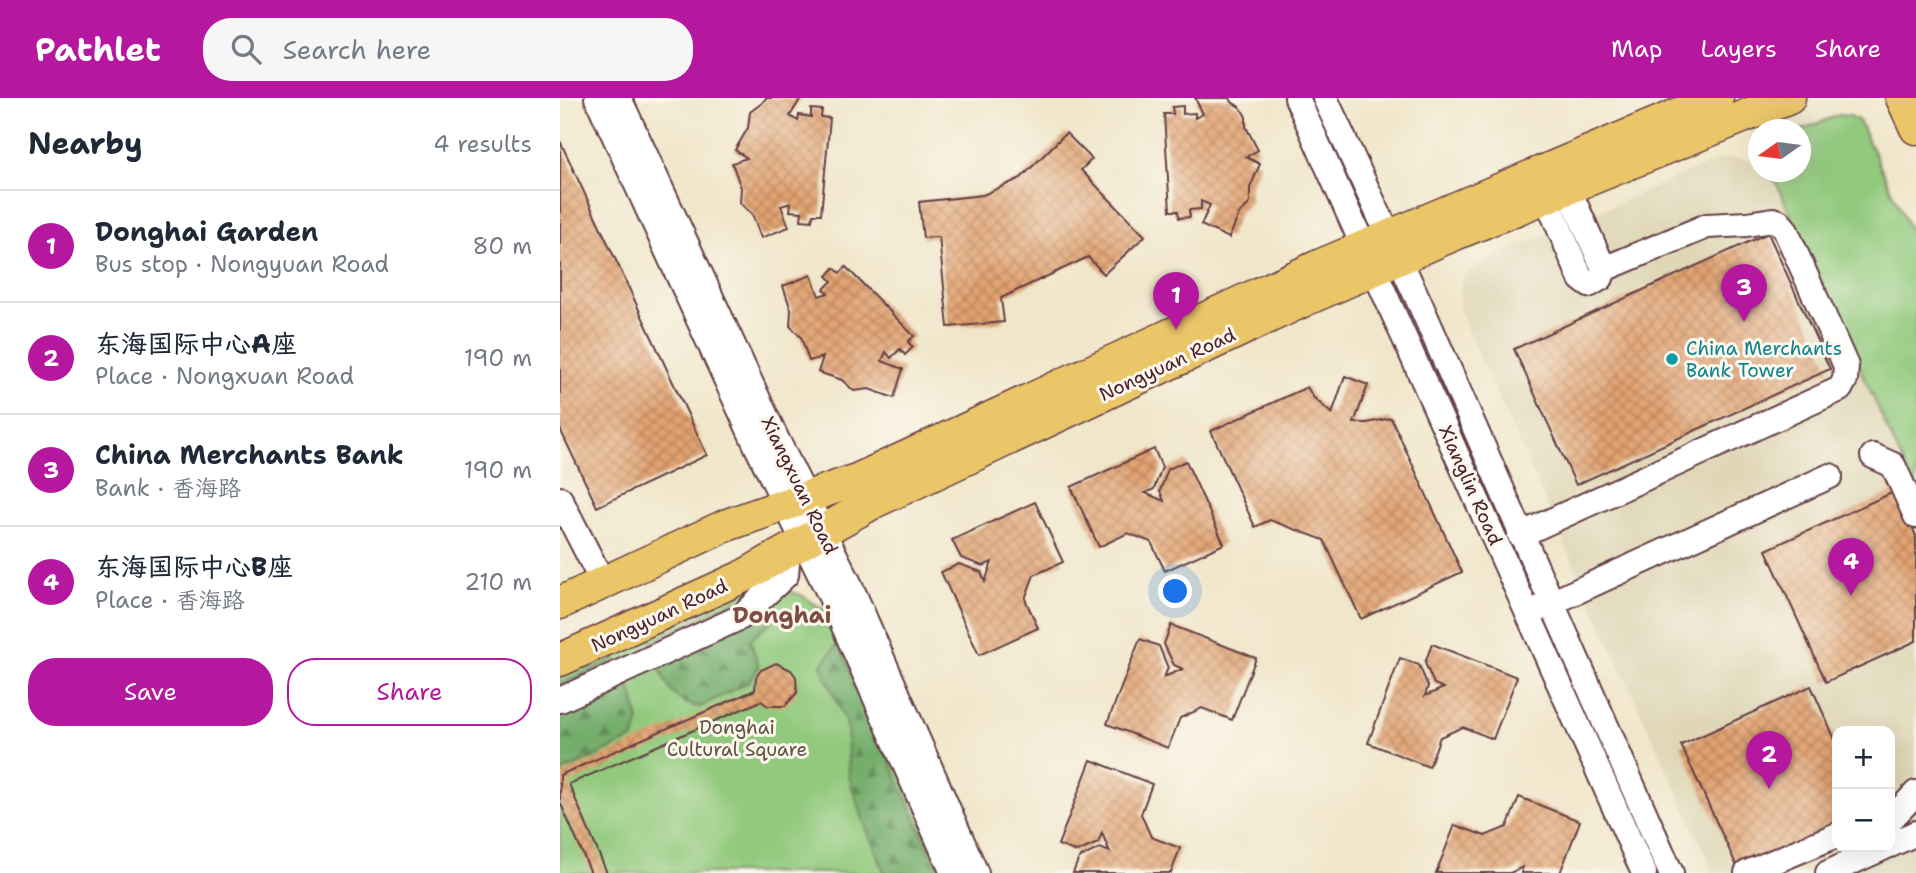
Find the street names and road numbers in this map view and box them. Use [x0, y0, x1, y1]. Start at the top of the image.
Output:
street label: Nongyuan Road [1095, 322, 1240, 407]
street label: Xiangxuan Road [755, 412, 844, 558]
street label: Xianglin Road [1433, 421, 1508, 549]
street label: Nongyuan Road [587, 573, 732, 658]

